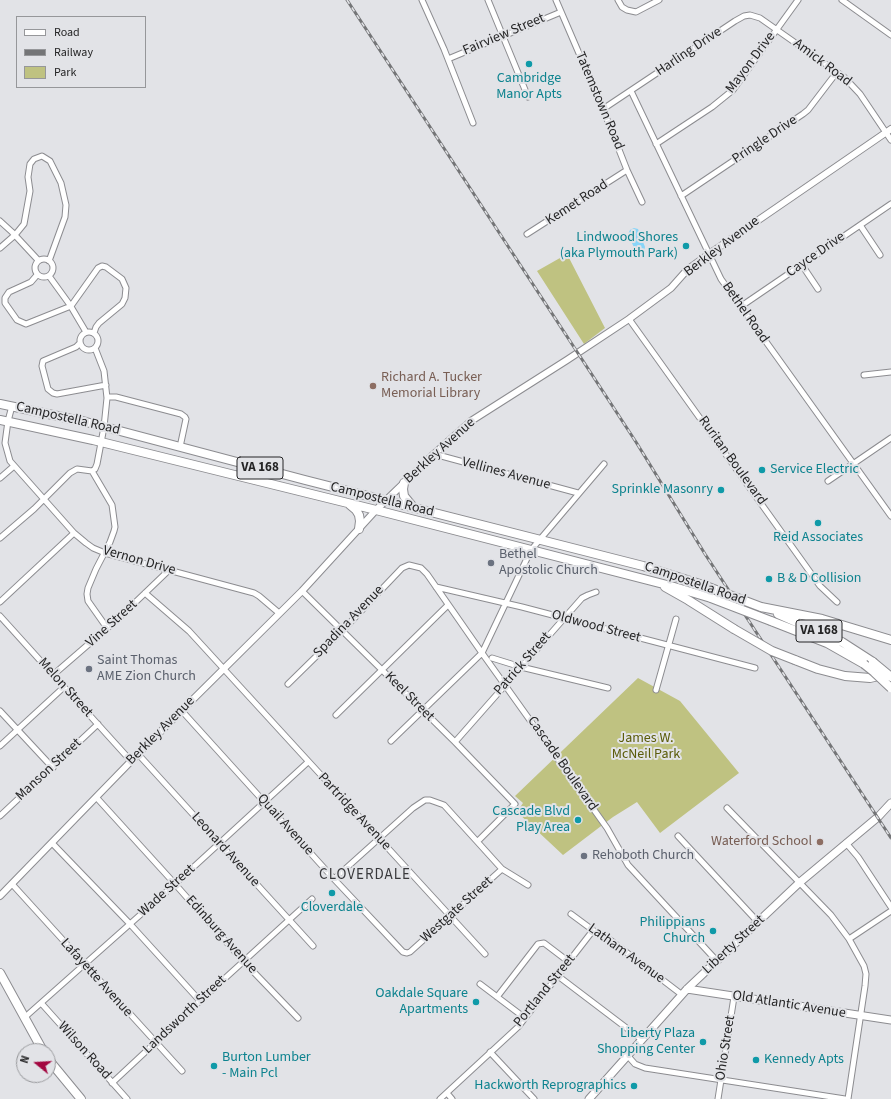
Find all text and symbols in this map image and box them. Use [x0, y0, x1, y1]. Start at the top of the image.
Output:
street label: Fairview Street [461, 10, 547, 60]
legend [16, 16, 146, 88]
text: Road [54, 24, 80, 41]
street label: Harling Drive [653, 24, 725, 80]
street label: Mayon Drive [723, 29, 779, 97]
street label: Amick Road [789, 36, 855, 90]
text: Railway [54, 44, 93, 61]
street label: Tatemstown Road [571, 50, 627, 152]
marker: Cambridge Manor Apts [524, 59, 534, 69]
text: Park [54, 64, 76, 81]
place label: Cambridge Manor Apts [496, 71, 562, 104]
street label: Pringle Drive [729, 112, 801, 168]
street label: Kemet Road [543, 177, 611, 229]
street label: Berkley Avenue [681, 213, 763, 281]
street label: Cayce Drive [783, 229, 849, 281]
place label: Lindwood Shores (aka Plymouth Park) [560, 230, 678, 262]
marker: Lindwood Shores (aka Plymouth Park) [681, 241, 691, 251]
street label: Bethel Road [718, 279, 772, 347]
place label: Richard A. Tucker Memorial Library [381, 370, 482, 402]
marker: Richard A. Tucker Memorial Library [368, 381, 378, 391]
street label: Campostella Road [14, 399, 122, 439]
street label: Ruritan Boulevard [694, 413, 770, 509]
street label: Berkley Avenue [401, 415, 479, 487]
street label: Vellines Avenue [460, 454, 552, 494]
road number: VA 168 [237, 457, 283, 479]
place label: Service Electric [770, 462, 859, 478]
marker: Service Electric [757, 465, 767, 475]
street label: Campostella Road [328, 479, 436, 521]
place label: Sprinkle Masonry [611, 482, 713, 498]
marker: Sprinkle Masonry [716, 485, 726, 495]
marker: Reid Associates [813, 518, 823, 528]
place label: Reid Associates [773, 530, 863, 546]
street label: Vernon Drive [101, 543, 177, 579]
place label: Bethel Apostolic Church [499, 547, 598, 580]
marker: Bethel Apostolic Church [486, 558, 496, 568]
street label: Campostella Road [642, 559, 748, 609]
place label: B & D Collision [777, 571, 861, 587]
marker: B & D Collision [764, 574, 774, 584]
street label: Spadina Avenue [310, 582, 388, 662]
street label: Vine Street [83, 597, 141, 651]
street label: Oldwood Street [550, 607, 642, 647]
road number: VA 168 [796, 620, 842, 642]
street label: Patrick Street [491, 629, 555, 699]
place label: Saint Thomas AME Zion Church [97, 653, 196, 686]
street label: Melon Street [34, 655, 96, 721]
marker: Saint Thomas AME Zion Church [84, 664, 94, 674]
street label: Keel Street [381, 669, 437, 725]
street label: Berkley Avenue [123, 693, 199, 769]
street label: Cascade Boulevard [523, 713, 601, 815]
park label: James W. McNeil Park [612, 731, 680, 764]
street label: Manson Street [13, 735, 85, 805]
street label: Partridge Avenue [314, 770, 394, 854]
street label: Quail Avenue [253, 791, 317, 859]
place label: Cascade Blvd Play Area [492, 804, 570, 836]
street label: Leonard Avenue [187, 809, 263, 891]
marker: Cascade Blvd Play Area [573, 815, 583, 825]
place label: Waterford School [711, 834, 812, 850]
marker: Waterford School [815, 837, 825, 847]
place label: Rehoboth Church [592, 848, 694, 864]
marker: Rehoboth Church [579, 851, 589, 861]
street label: Wade Street [135, 861, 199, 921]
district label: CLOVERDALE [319, 867, 411, 885]
street label: Westgate Street [417, 873, 497, 947]
marker: Cloverdale [327, 888, 337, 898]
street label: Edinburg Avenue [182, 893, 260, 977]
place label: Cloverdale [301, 900, 363, 916]
street label: Liberty Street [699, 912, 769, 978]
place label: Philippians Church [639, 915, 705, 948]
street label: Latham Avenue [584, 921, 668, 987]
marker: Philippians Church [708, 926, 718, 936]
street label: Lafayette Avenue [56, 935, 136, 1021]
street label: Portland Street [511, 951, 579, 1031]
street label: Landsworth Street [140, 972, 230, 1058]
place label: Oakdale Square Apartments [375, 986, 468, 1018]
street label: Old Atlantic Avenue [731, 988, 847, 1022]
marker: Oakdale Square Apartments [471, 997, 481, 1007]
street label: Ohio Street [713, 1014, 739, 1082]
street label: Wilson Road [54, 1019, 114, 1083]
place label: Liberty Plaza Shopping Center [597, 1026, 695, 1058]
marker: Liberty Plaza Shopping Center [698, 1037, 708, 1047]
north arrow [16, 1043, 56, 1083]
place label: Burton Lumber - Main Pcl [222, 1050, 311, 1082]
place label: Kennedy Apts [764, 1052, 844, 1068]
text: N [17, 1054, 33, 1065]
marker: Kennedy Apts [751, 1055, 761, 1065]
marker: Burton Lumber - Main Pcl [209, 1061, 219, 1071]
place label: Hackworth Reprographics [474, 1078, 626, 1094]
marker: Hackworth Reprographics [629, 1081, 639, 1091]

